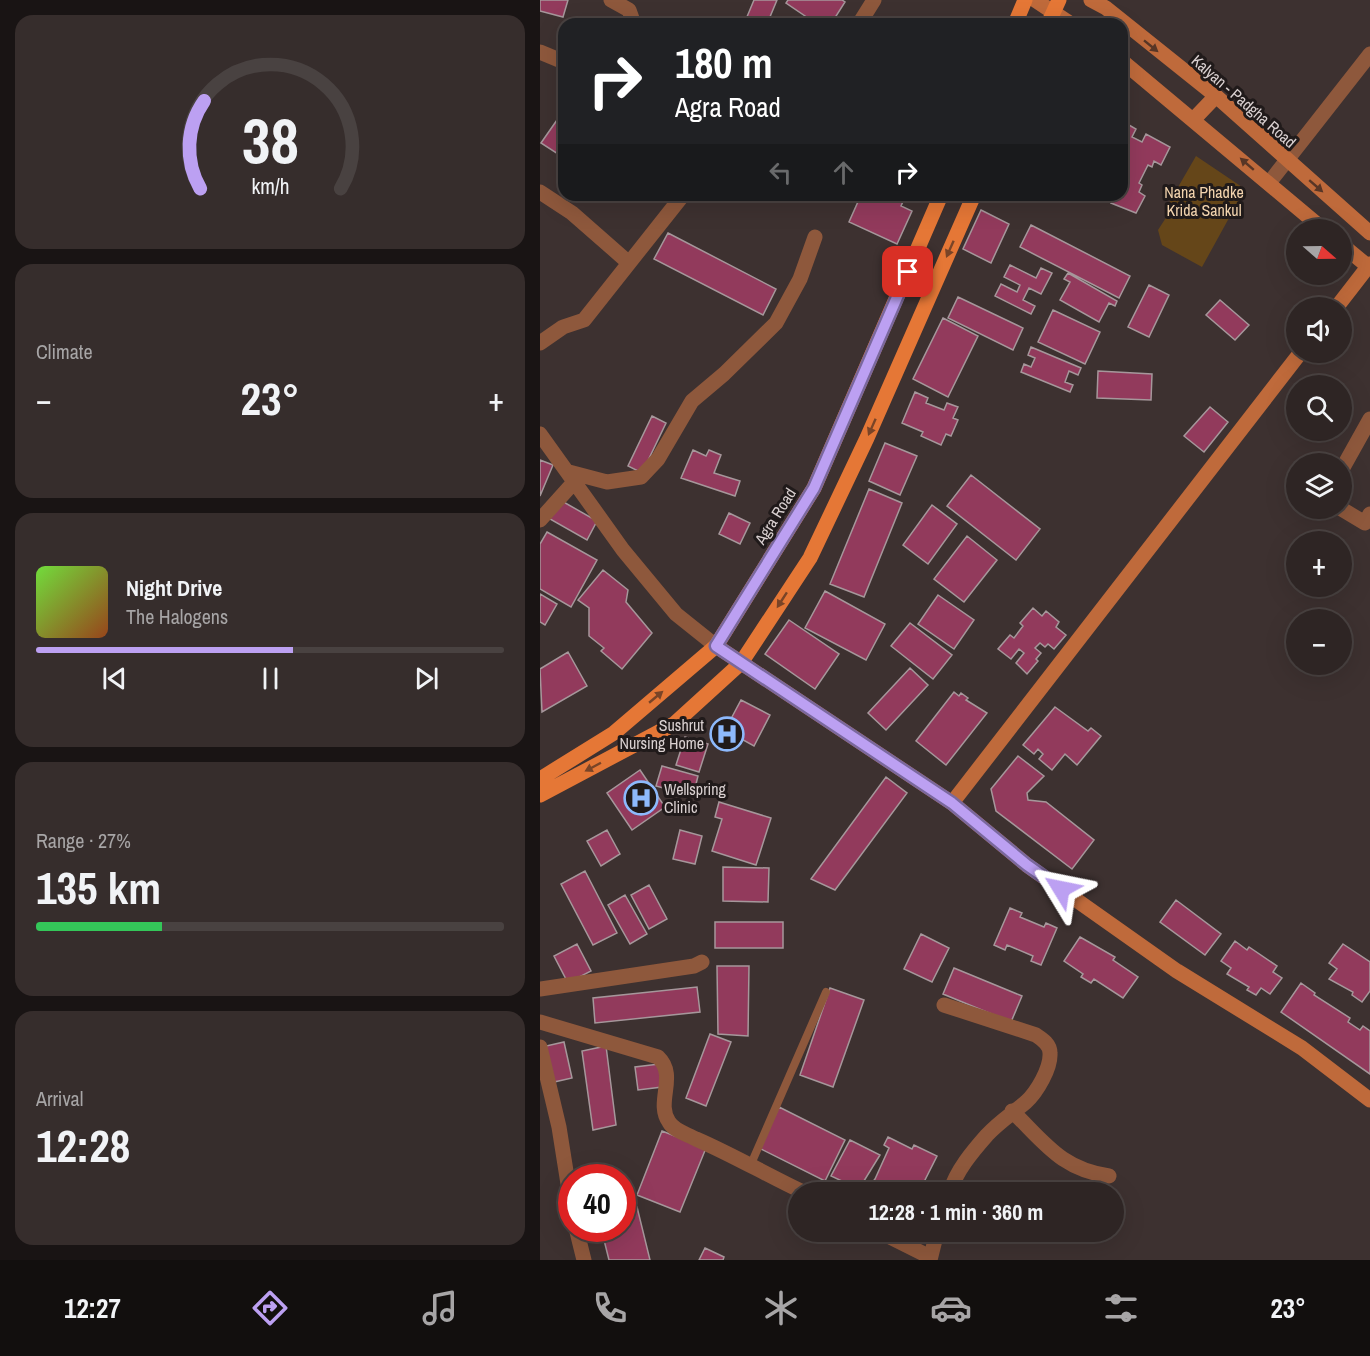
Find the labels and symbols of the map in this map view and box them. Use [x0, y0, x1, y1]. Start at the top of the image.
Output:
one-way arrow [1143, 39, 1158, 52]
street label: Kalyan - Padgha Road [1187, 49, 1301, 153]
one-way arrow [1239, 158, 1255, 171]
one-way arrow [1308, 179, 1323, 192]
park label: Nana Phadke Krida Sankul [1164, 181, 1244, 221]
north arrow [1286, 219, 1352, 285]
one-way arrow [945, 240, 955, 258]
pin [882, 246, 933, 297]
one-way arrow [867, 419, 877, 437]
street label: Agra Road [749, 484, 801, 549]
one-way arrow [777, 592, 788, 608]
one-way arrow [648, 691, 663, 704]
place label: Sushrut Nursing Home [619, 714, 704, 754]
hospital icon: Sushrut Nursing Home [709, 716, 745, 752]
one-way arrow [584, 762, 601, 772]
place label: Wellspring Clinic [664, 778, 726, 818]
hospital icon: Wellspring Clinic [623, 780, 659, 816]
position arrow [1029, 857, 1093, 921]
speed limit sign: 40 [558, 1164, 636, 1242]

